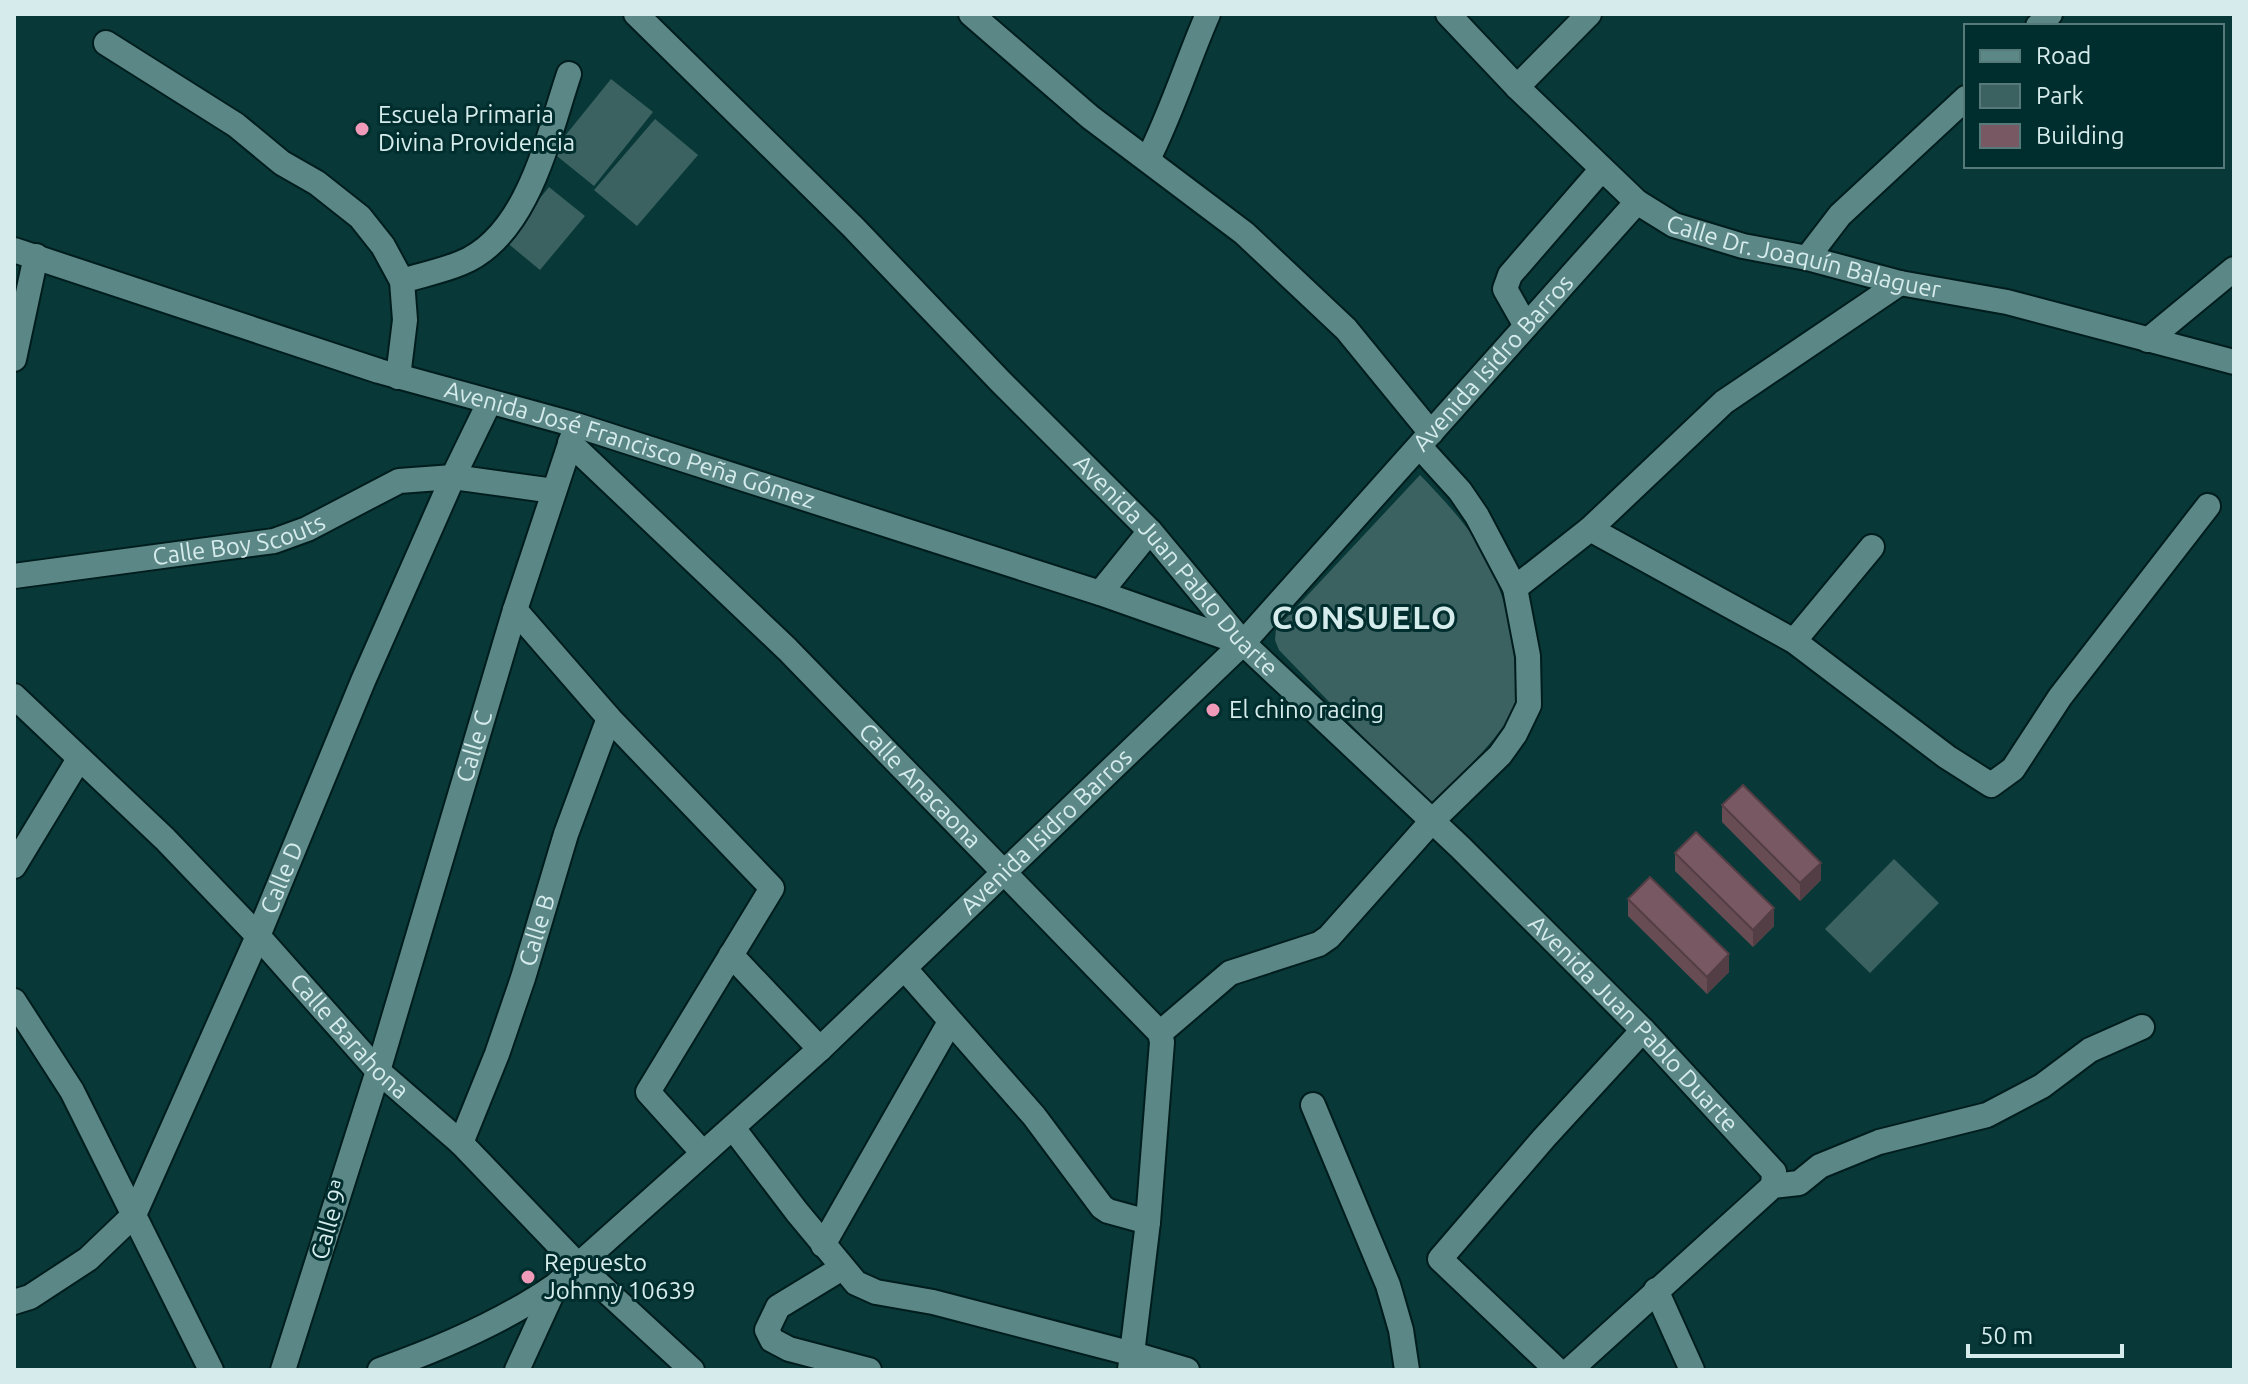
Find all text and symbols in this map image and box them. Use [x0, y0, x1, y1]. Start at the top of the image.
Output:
legend [1964, 24, 2224, 168]
text: Road [2036, 42, 2091, 69]
text: Park [2036, 82, 2084, 109]
place label: Escuela Primaria Divina Providencia [378, 101, 575, 156]
marker: Escuela Primaria Divina Providencia [353, 120, 371, 138]
text: Building [2036, 122, 2124, 149]
street label: Calle Dr. Joaquín Balaguer [1663, 210, 1943, 303]
street label: Avenida Isidro Barros [1407, 269, 1579, 456]
street label: Avenida José Francisco Peña Gómez [442, 376, 818, 514]
street label: Avenida Juan Pablo Duarte [1069, 449, 1283, 681]
street label: Calle Boy Scouts [151, 508, 329, 570]
district label: CONSUELO [1272, 599, 1458, 635]
place label: El chino racing [1229, 696, 1384, 723]
marker: El chino racing [1204, 701, 1222, 719]
street label: Calle C [451, 707, 497, 786]
street label: Calle Anacaona [854, 717, 987, 854]
street label: Avenida Isidro Barros [955, 743, 1137, 920]
street label: Calle D [255, 838, 308, 918]
street label: Calle B [513, 891, 560, 969]
street label: Avenida Juan Pablo Duarte [1523, 910, 1744, 1137]
street label: Calle Barahona [285, 968, 414, 1104]
street label: Calle 9ª [305, 1177, 354, 1263]
place label: Repuesto Johnny 10639 [544, 1249, 696, 1304]
marker: Repuesto Johnny 10639 [519, 1268, 537, 1286]
scale bar [1968, 1308, 2122, 1358]
text: 50 m [1980, 1322, 2033, 1349]

